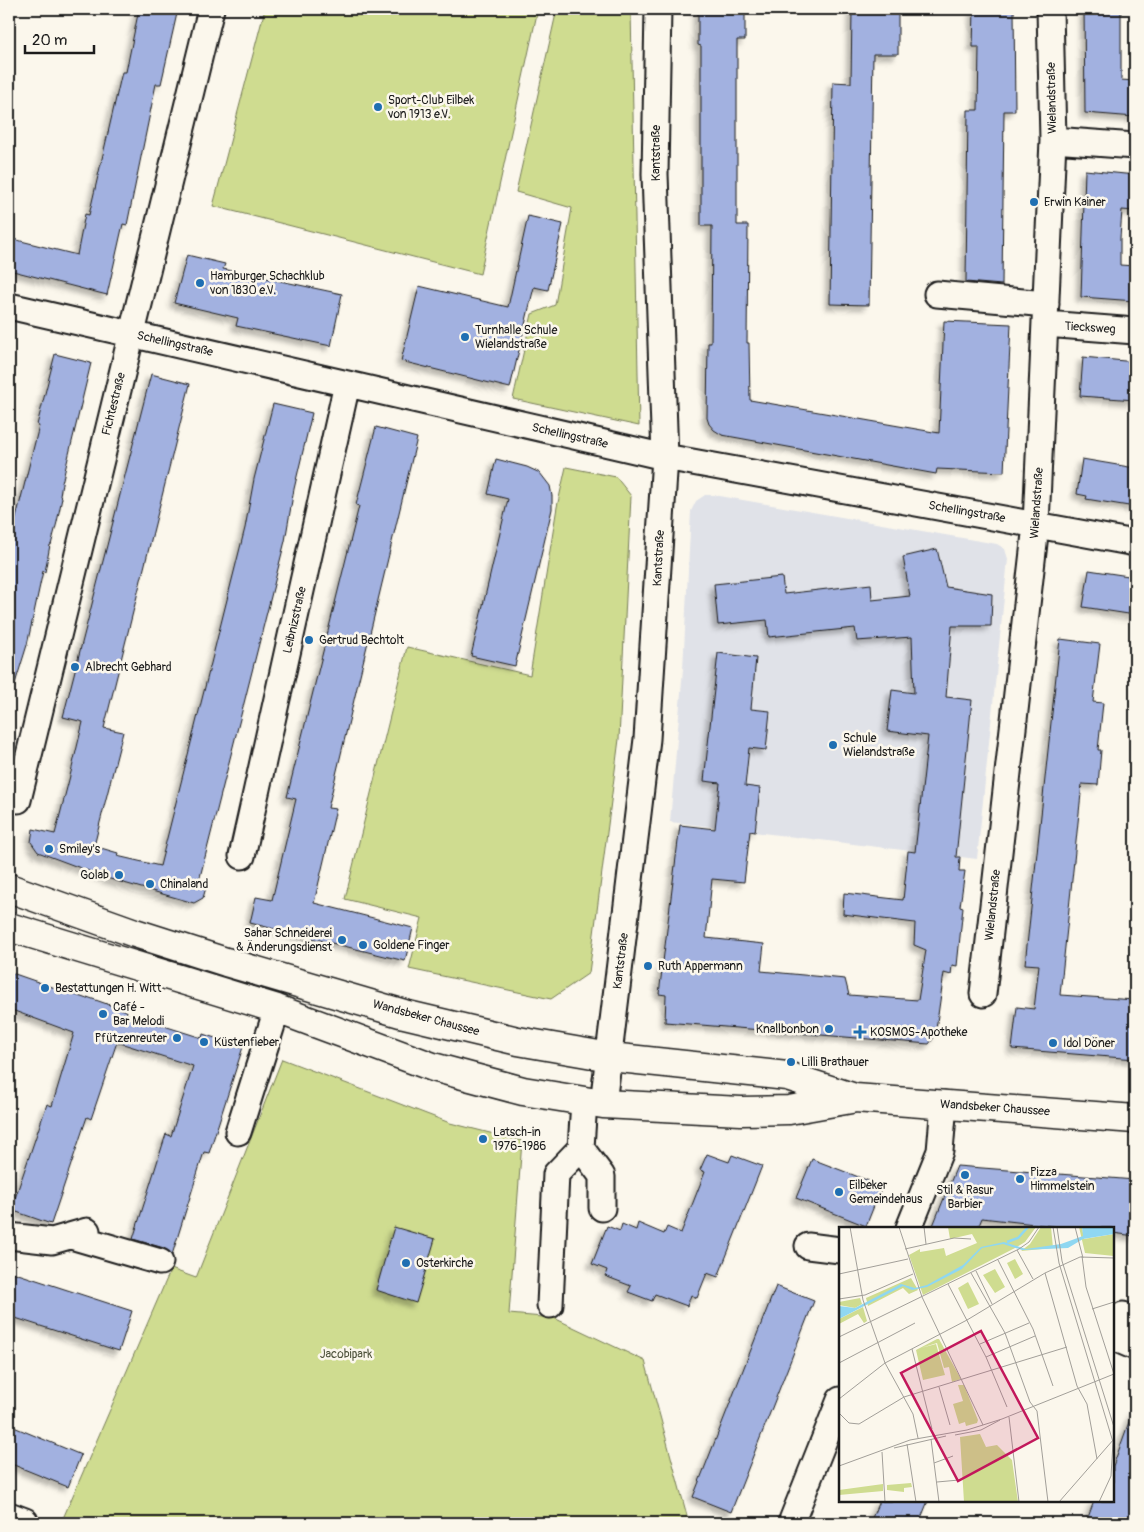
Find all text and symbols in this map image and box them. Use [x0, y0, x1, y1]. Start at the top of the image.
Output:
scale bar [25, 22, 94, 54]
text: 20 m [32, 31, 67, 50]
street label: Wielandstraße [1044, 62, 1060, 134]
place label: Sport-Club Eilbek von 1913 e.V. [387, 93, 474, 122]
marker: Sport-Club Eilbek von 1913 e.V. [372, 101, 384, 113]
street label: Kantstraße [649, 125, 664, 181]
place label: Erwin Kainer [1044, 195, 1107, 210]
marker: Erwin Kainer [1028, 196, 1040, 208]
place label: Hamburger Schachklub von 1830 e.V. [209, 269, 325, 298]
marker: Hamburger Schachklub von 1830 e.V. [194, 277, 206, 289]
street label: Tiecksweg [1064, 319, 1116, 337]
place label: Turnhalle Schule Wielandstraße [475, 323, 557, 352]
street label: Schellingstraße [135, 328, 215, 360]
marker: Turnhalle Schule Wielandstraße [459, 331, 471, 343]
street label: Fichtestraße [99, 371, 129, 437]
street label: Schellingstraße [530, 420, 610, 452]
street label: Wielandstraße [1027, 467, 1047, 539]
street label: Schellingstraße [927, 498, 1007, 526]
street label: Kantstraße [650, 529, 668, 587]
street label: Leibnizstraße [280, 585, 310, 655]
place label: Gertrud Bechtolt [319, 633, 404, 648]
marker: Gertrud Bechtolt [303, 634, 315, 646]
place label: Albrecht Gebhard [85, 660, 172, 675]
marker: Albrecht Gebhard [69, 661, 81, 673]
place label: Schule Wielandstraße [843, 731, 915, 760]
marker: Schule Wielandstraße [827, 739, 839, 751]
place label: Smiley's [59, 842, 101, 857]
marker: Smiley's [43, 843, 55, 855]
place label: Golab [80, 868, 109, 883]
marker: Golab [113, 869, 125, 881]
street label: Wielandstraße [982, 869, 1004, 941]
place label: Chinaland [160, 877, 208, 892]
marker: Chinaland [144, 878, 156, 890]
place label: Sahar Schneiderei & Änderungsdienst [236, 926, 332, 955]
street label: Kantstraße [610, 932, 632, 990]
marker: Sahar Schneiderei & Änderungsdienst [336, 934, 348, 946]
place label: Goldene Finger [373, 938, 450, 953]
marker: Goldene Finger [357, 939, 369, 951]
place label: Ruth Appermann [658, 959, 743, 974]
marker: Ruth Appermann [642, 960, 654, 972]
place label: Bestattungen H. Witt [55, 981, 161, 996]
marker: Bestattungen H. Witt [39, 982, 51, 994]
street label: Wandsbeker Chaussee [371, 997, 481, 1040]
place label: Café - Bar Melodi [113, 1000, 164, 1029]
marker: Café - Bar Melodi [97, 1008, 109, 1020]
place label: Knallbonbon [756, 1022, 819, 1037]
marker: Knallbonbon [823, 1023, 835, 1035]
place label: KOSMOS-Apotheke [870, 1025, 968, 1040]
marker: KOSMOS-Apotheke [854, 1026, 866, 1038]
place label: Pfützenreuter [95, 1031, 168, 1046]
marker: Pfützenreuter [171, 1032, 183, 1044]
place label: Küstenfieber [214, 1035, 280, 1050]
marker: Küstenfieber [198, 1036, 210, 1048]
place label: Idol Döner [1063, 1036, 1116, 1051]
marker: Idol Döner [1047, 1037, 1059, 1049]
place label: Lilli Brathauer [801, 1055, 869, 1070]
marker: Lilli Brathauer [785, 1056, 797, 1068]
street label: Wandsbeker Chaussee [940, 1097, 1051, 1119]
place label: Latsch-in 1976-1986 [493, 1125, 546, 1154]
marker: Latsch-in 1976-1986 [477, 1133, 489, 1145]
place label: Pizza Himmelstein [1030, 1165, 1095, 1194]
marker: Stil & Rasur Barbier [959, 1169, 971, 1181]
marker: Pizza Himmelstein [1014, 1173, 1026, 1185]
place label: Eilbeker Gemeindehaus [849, 1178, 923, 1207]
place label: Stil & Rasur Barbier [936, 1183, 994, 1212]
marker: Eilbeker Gemeindehaus [833, 1186, 845, 1198]
inset map [839, 1227, 1114, 1502]
place label: Osterkirche [416, 1256, 473, 1271]
marker: Osterkirche [400, 1257, 412, 1269]
park label: Jacobipark [320, 1347, 372, 1362]

